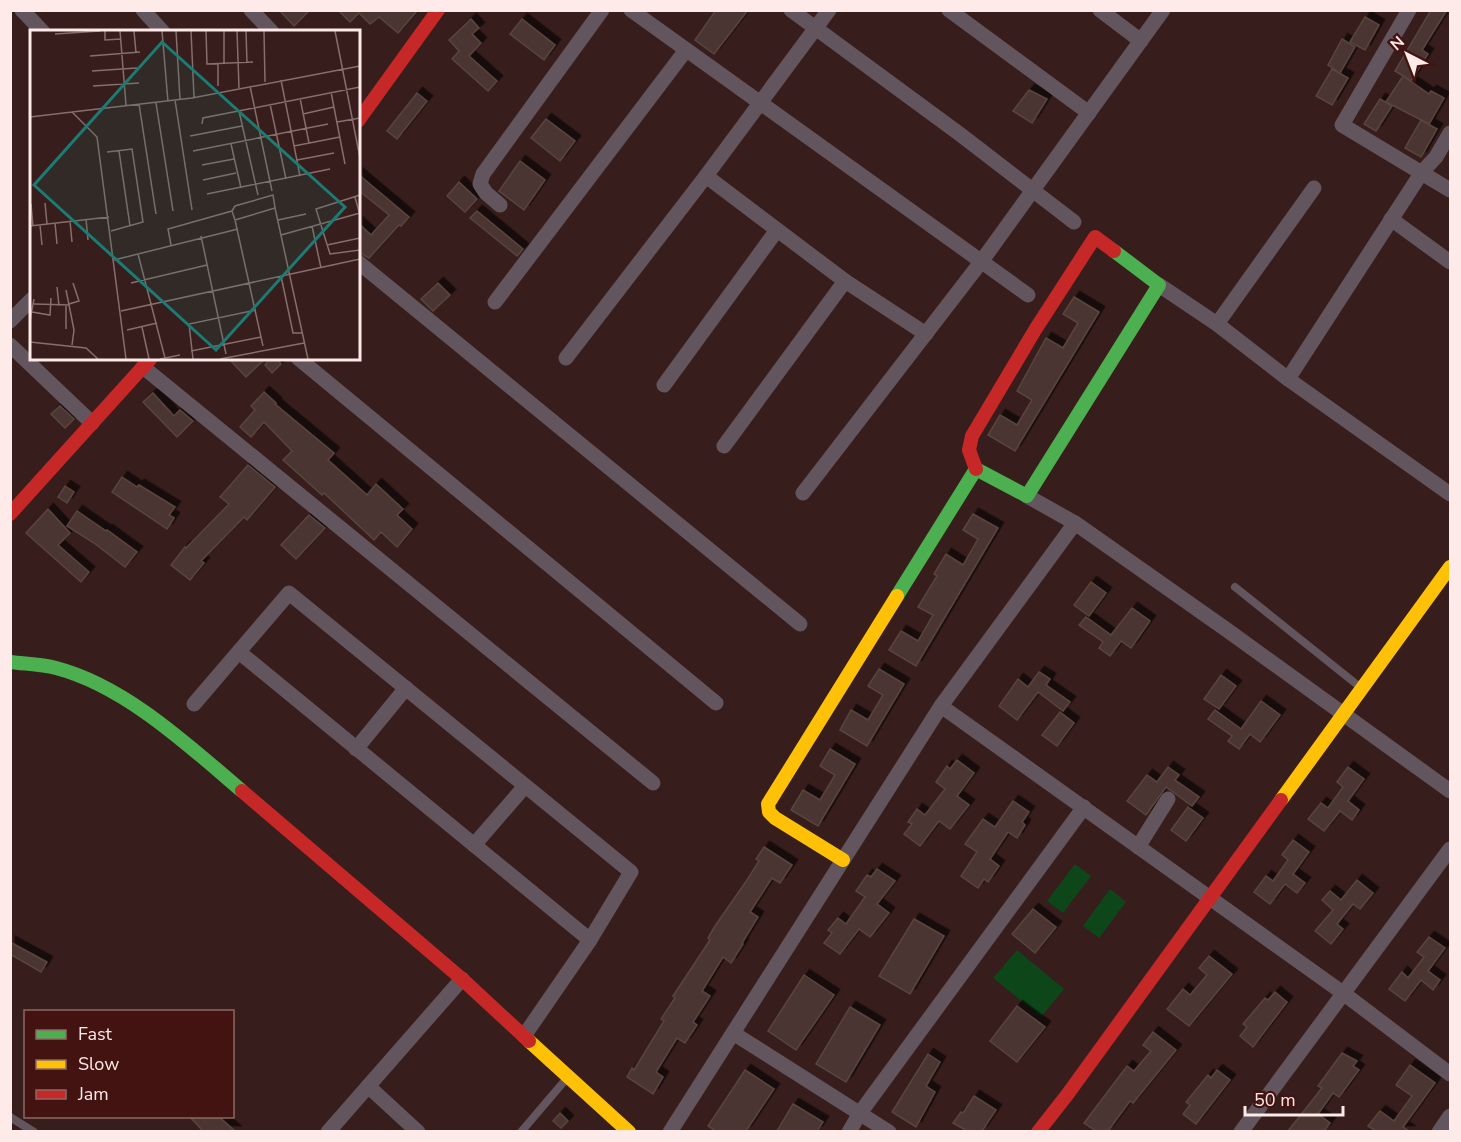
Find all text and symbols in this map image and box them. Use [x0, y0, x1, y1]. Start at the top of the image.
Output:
north arrow [1377, 24, 1437, 84]
inset map [30, 30, 360, 360]
text: N [1386, 31, 1409, 56]
legend [24, 1010, 234, 1118]
text: Fast [78, 1022, 113, 1046]
text: Slow [78, 1052, 119, 1076]
scale bar [1245, 1079, 1342, 1117]
text: Jam [77, 1082, 109, 1106]
text: 50 m [1254, 1088, 1296, 1112]

